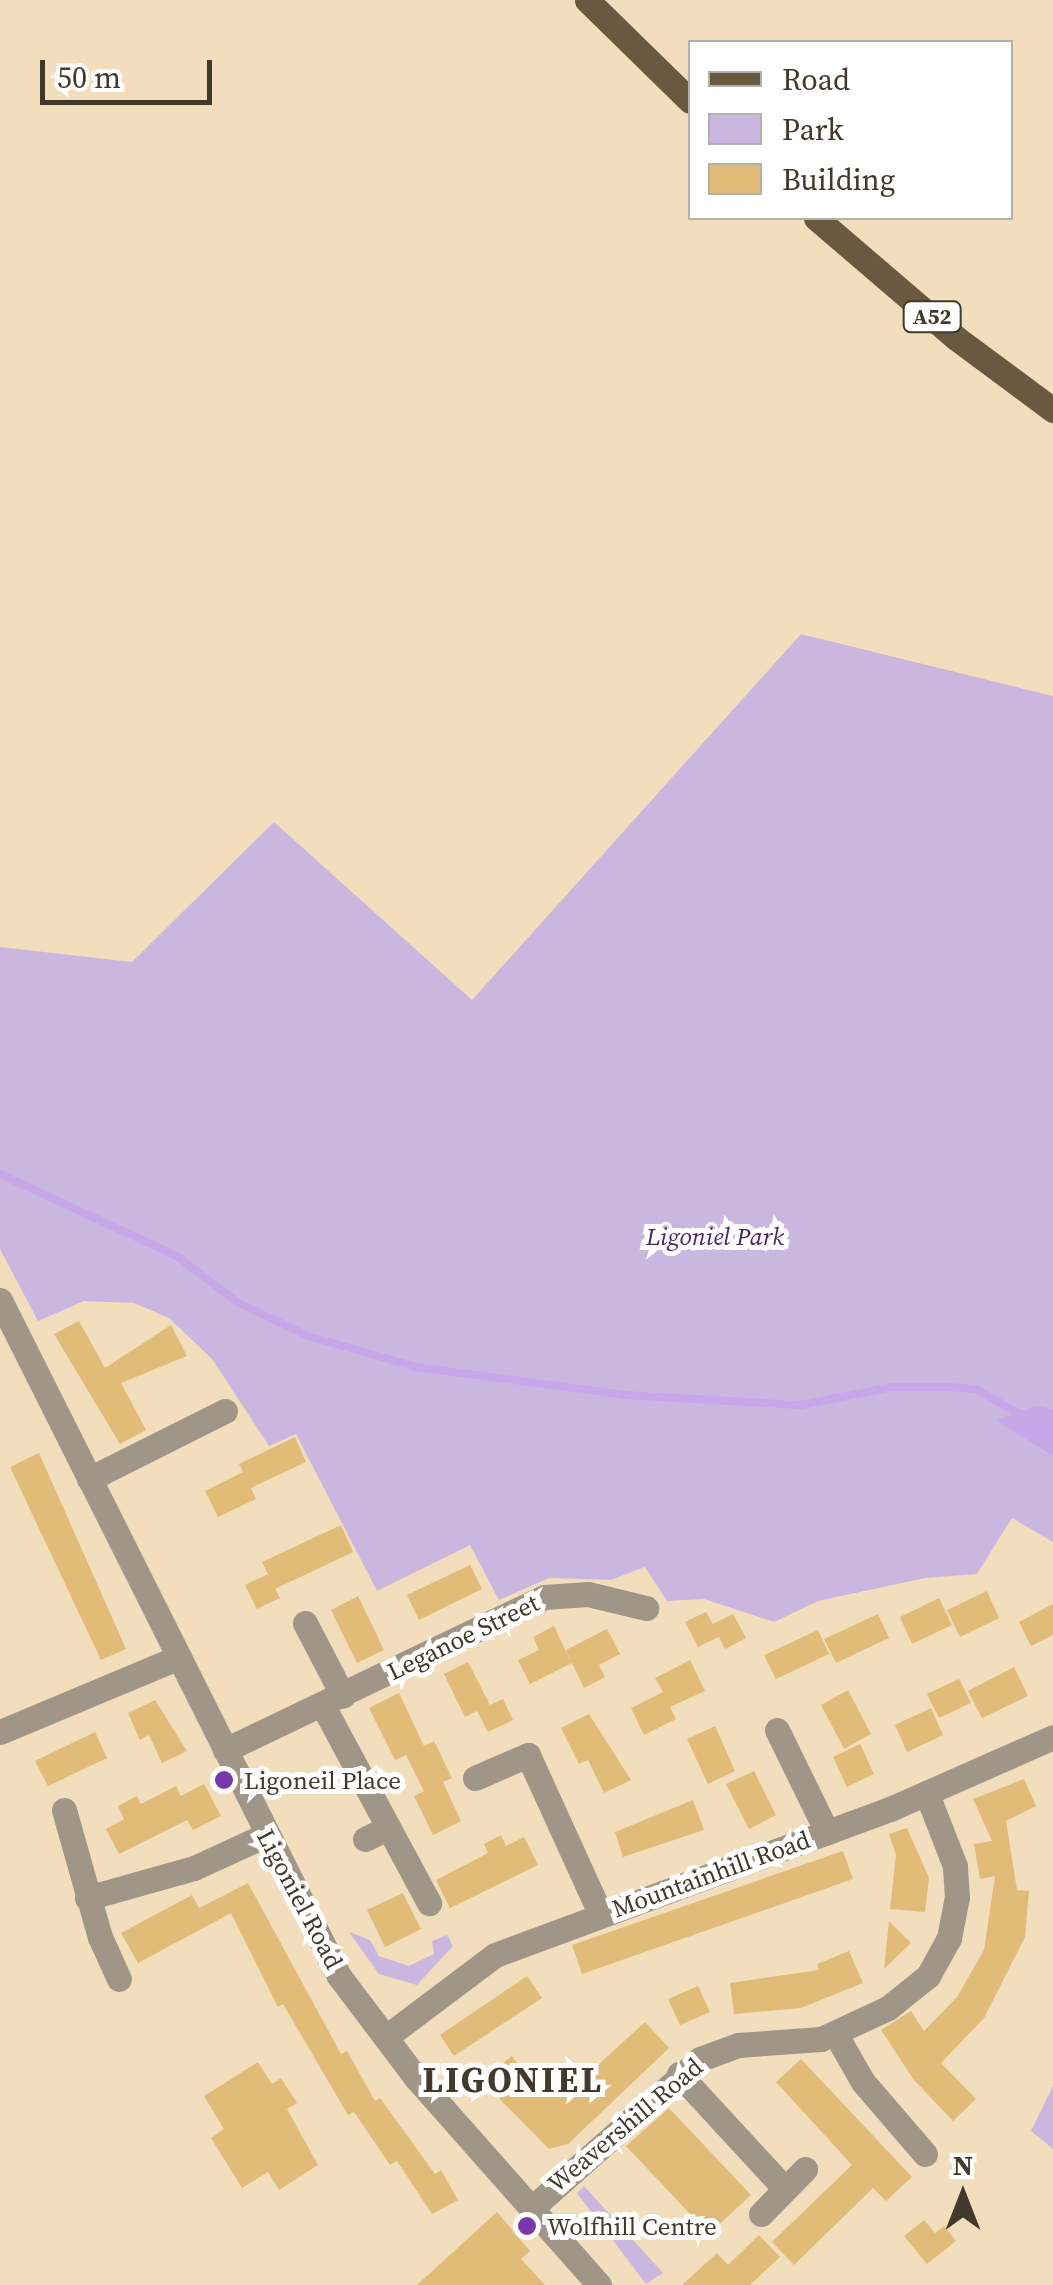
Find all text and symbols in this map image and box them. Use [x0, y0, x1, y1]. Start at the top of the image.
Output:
scale bar [45, 40, 218, 102]
legend [688, 40, 1013, 220]
text: 50 m [57, 57, 121, 98]
text: Road [782, 59, 850, 100]
text: Park [782, 109, 844, 150]
text: Building [782, 159, 895, 200]
road number: A52 [902, 300, 962, 334]
park label: Ligoniel Park [646, 1221, 784, 1251]
street label: Leganoe Street [382, 1587, 544, 1687]
place label: Ligoneil Place [244, 1765, 401, 1795]
marker: Ligoneil Place [213, 1769, 235, 1791]
street label: Ligoniel Road [251, 1824, 349, 1974]
street label: Mountainhill Road [608, 1824, 814, 1924]
street label: Weavershill Road [542, 2052, 708, 2198]
district label: LIGONIEL [423, 2059, 603, 2101]
north arrow [913, 2145, 1013, 2245]
text: N [953, 2146, 973, 2184]
place label: Wolfhill Centre [547, 2211, 717, 2241]
marker: Wolfhill Centre [516, 2215, 538, 2237]

